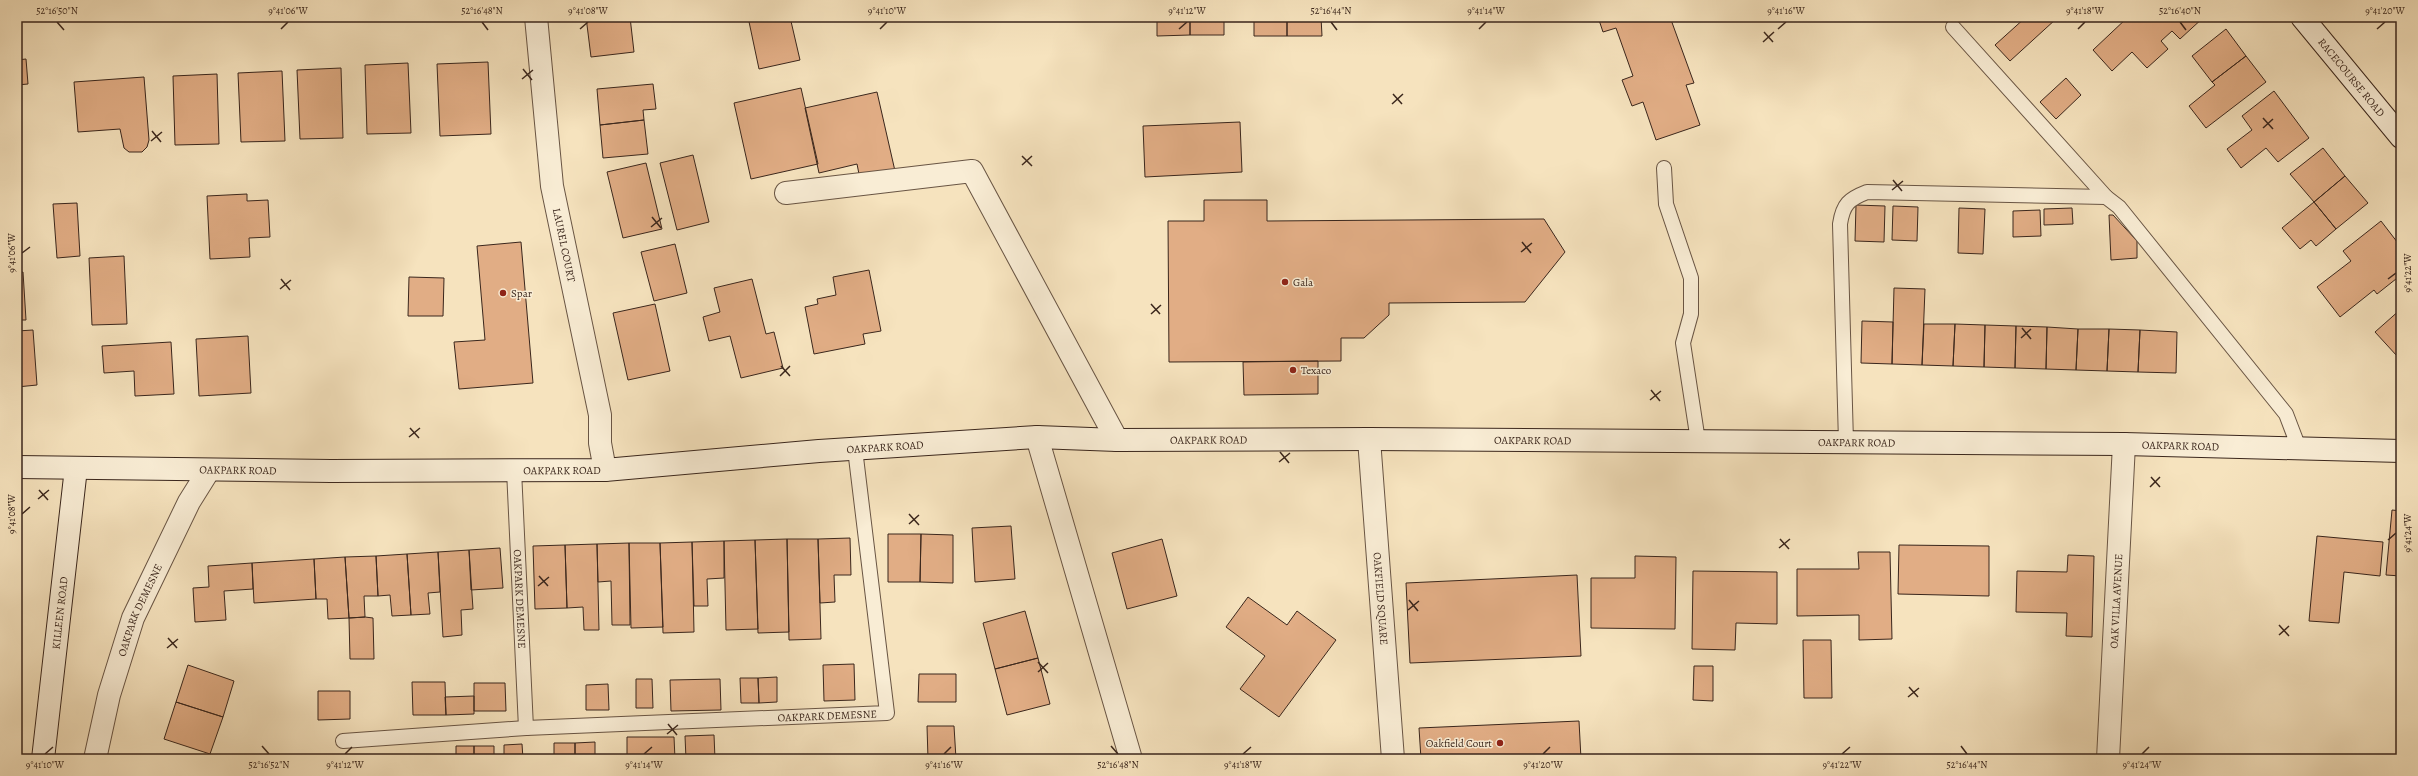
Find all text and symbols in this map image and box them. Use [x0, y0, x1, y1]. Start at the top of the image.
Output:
text: 52°16'50"N [36, 4, 78, 17]
text: 9°41'06"W [268, 4, 308, 17]
text: 52°16'48"N [461, 4, 503, 17]
text: 9°41'08"W [568, 4, 609, 17]
text: 9°41'10"W [868, 4, 907, 17]
text: 9°41'12"W [1168, 4, 1207, 17]
text: 52°16'44"N [1310, 4, 1352, 17]
text: 9°41'14"W [1467, 4, 1505, 17]
text: 9°41'16"W [1767, 4, 1805, 17]
text: 9°41'18"W [2066, 4, 2105, 17]
text: 52°16'40"N [2159, 4, 2201, 17]
text: 9°41'20"W [2365, 4, 2406, 17]
street label: RACECOURSE ROAD [2315, 35, 2389, 120]
street label: LAUREL COURT [549, 207, 579, 283]
text: 9°41'06"W [5, 233, 18, 273]
text: 9°41'22"W [2401, 253, 2414, 293]
place label: Gala [1293, 275, 1314, 290]
marker: Gala [1280, 277, 1290, 287]
place label: Spar [511, 286, 532, 301]
marker: Spar [498, 288, 508, 298]
place label: Texaco [1301, 363, 1332, 378]
marker: Texaco [1288, 365, 1298, 375]
street label: OAKPARK ROAD [1170, 432, 1248, 447]
street label: OAKPARK ROAD [1494, 432, 1572, 448]
street label: OAKPARK ROAD [1818, 434, 1896, 450]
street label: OAKPARK ROAD [846, 437, 924, 457]
street label: OAKPARK ROAD [2142, 437, 2220, 454]
street label: OAKPARK ROAD [199, 462, 277, 478]
street label: OAKPARK ROAD [523, 463, 601, 478]
text: 9°41'08"W [5, 493, 18, 534]
text: 9°41'24"W [2401, 513, 2414, 552]
street label: OAKPARK DEMESNE [510, 549, 530, 649]
street label: OAKFIELD SQUARE [1370, 552, 1392, 645]
street label: OAK VILLA AVENUE [2106, 554, 2126, 649]
street label: OAKPARK DEMESNE [114, 561, 166, 658]
street label: KILLEEN ROAD [48, 576, 71, 650]
street label: OAKPARK DEMESNE [777, 706, 877, 725]
place label: Oakfield Court [1426, 736, 1492, 751]
marker: Oakfield Court [1495, 738, 1505, 748]
text: 9°41'10"W [26, 758, 65, 771]
text: 52°16'52"N [248, 758, 290, 771]
text: 9°41'12"W [326, 758, 365, 771]
text: 9°41'14"W [625, 758, 663, 771]
text: 9°41'16"W [925, 758, 963, 771]
text: 52°16'48"N [1097, 758, 1139, 771]
text: 9°41'18"W [1224, 758, 1263, 771]
text: 9°41'20"W [1523, 758, 1564, 771]
text: 9°41'22"W [1822, 758, 1862, 771]
text: 52°16'44"N [1946, 758, 1988, 771]
text: 9°41'24"W [2123, 758, 2162, 771]

